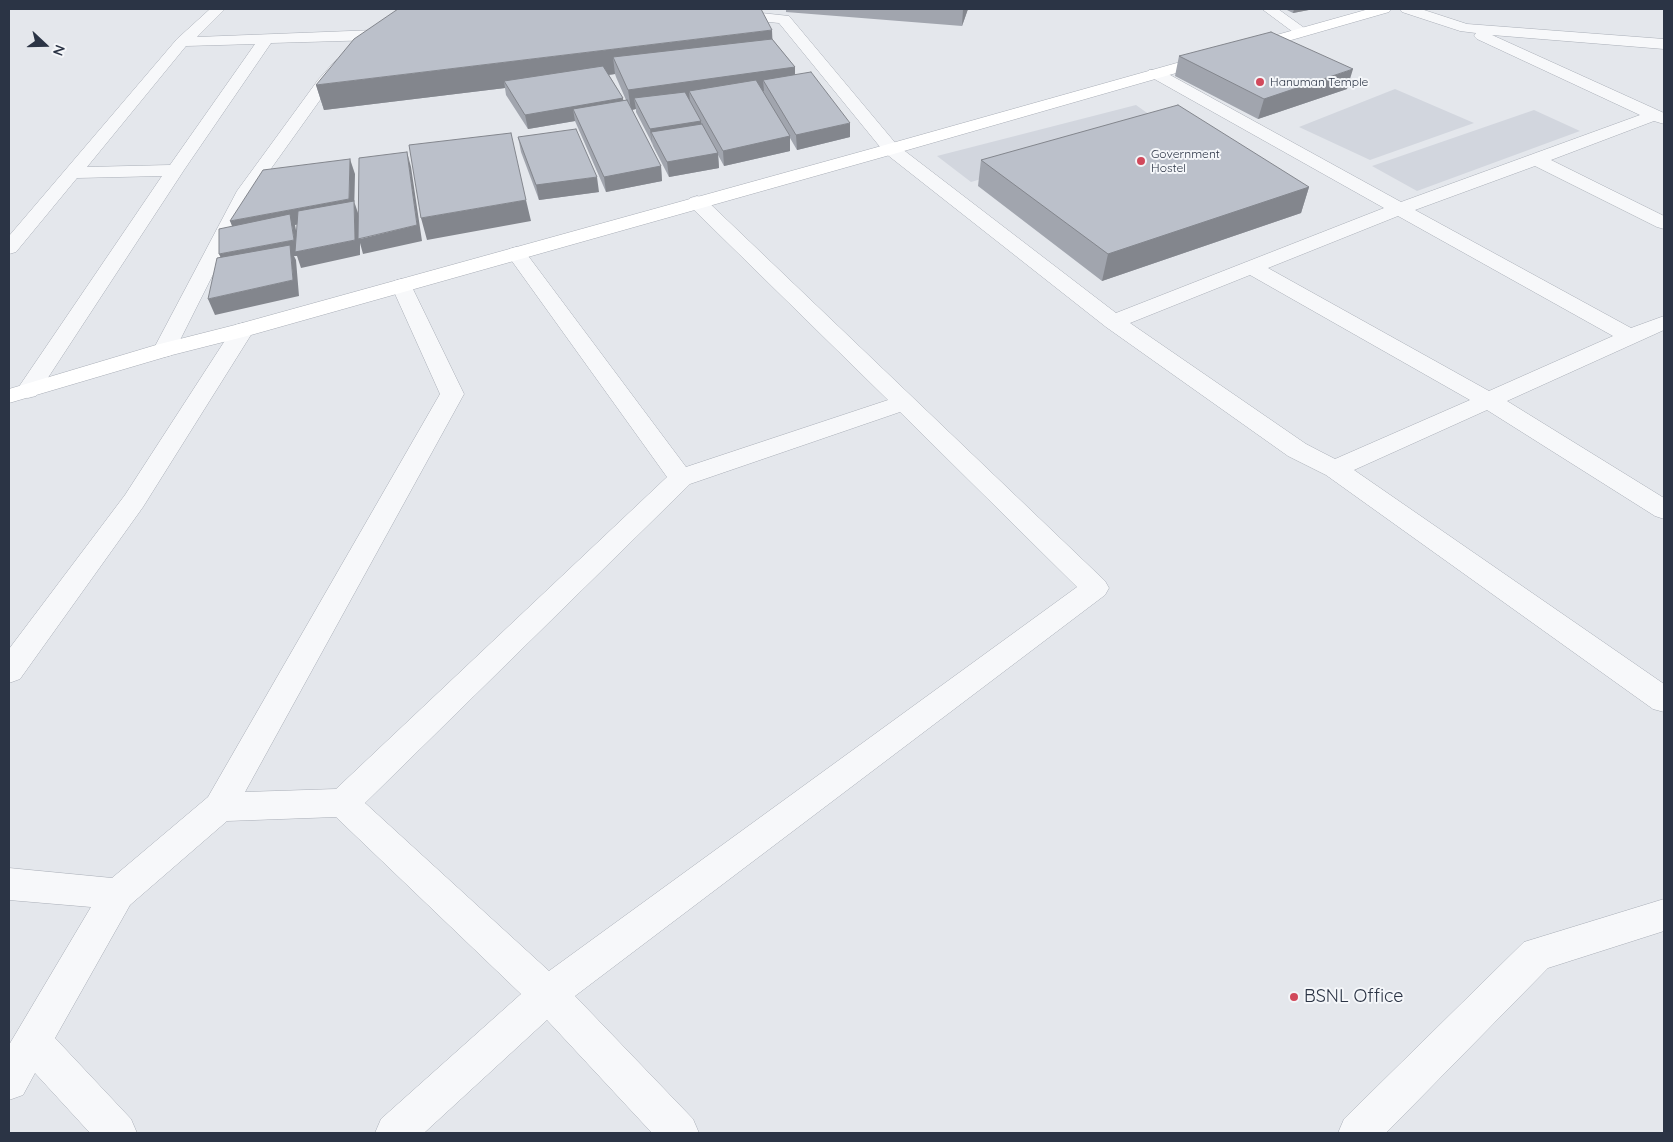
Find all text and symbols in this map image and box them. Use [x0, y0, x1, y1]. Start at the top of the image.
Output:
north arrow [20, 20, 70, 70]
text: N [49, 42, 69, 58]
place label: Hanuman Temple [1270, 75, 1368, 89]
marker: Hanuman Temple [1254, 76, 1266, 88]
place label: Government Hostel [1151, 147, 1220, 175]
marker: Government Hostel [1135, 155, 1147, 167]
place label: BSNL Office [1304, 986, 1404, 1008]
marker: BSNL Office [1288, 991, 1300, 1003]

